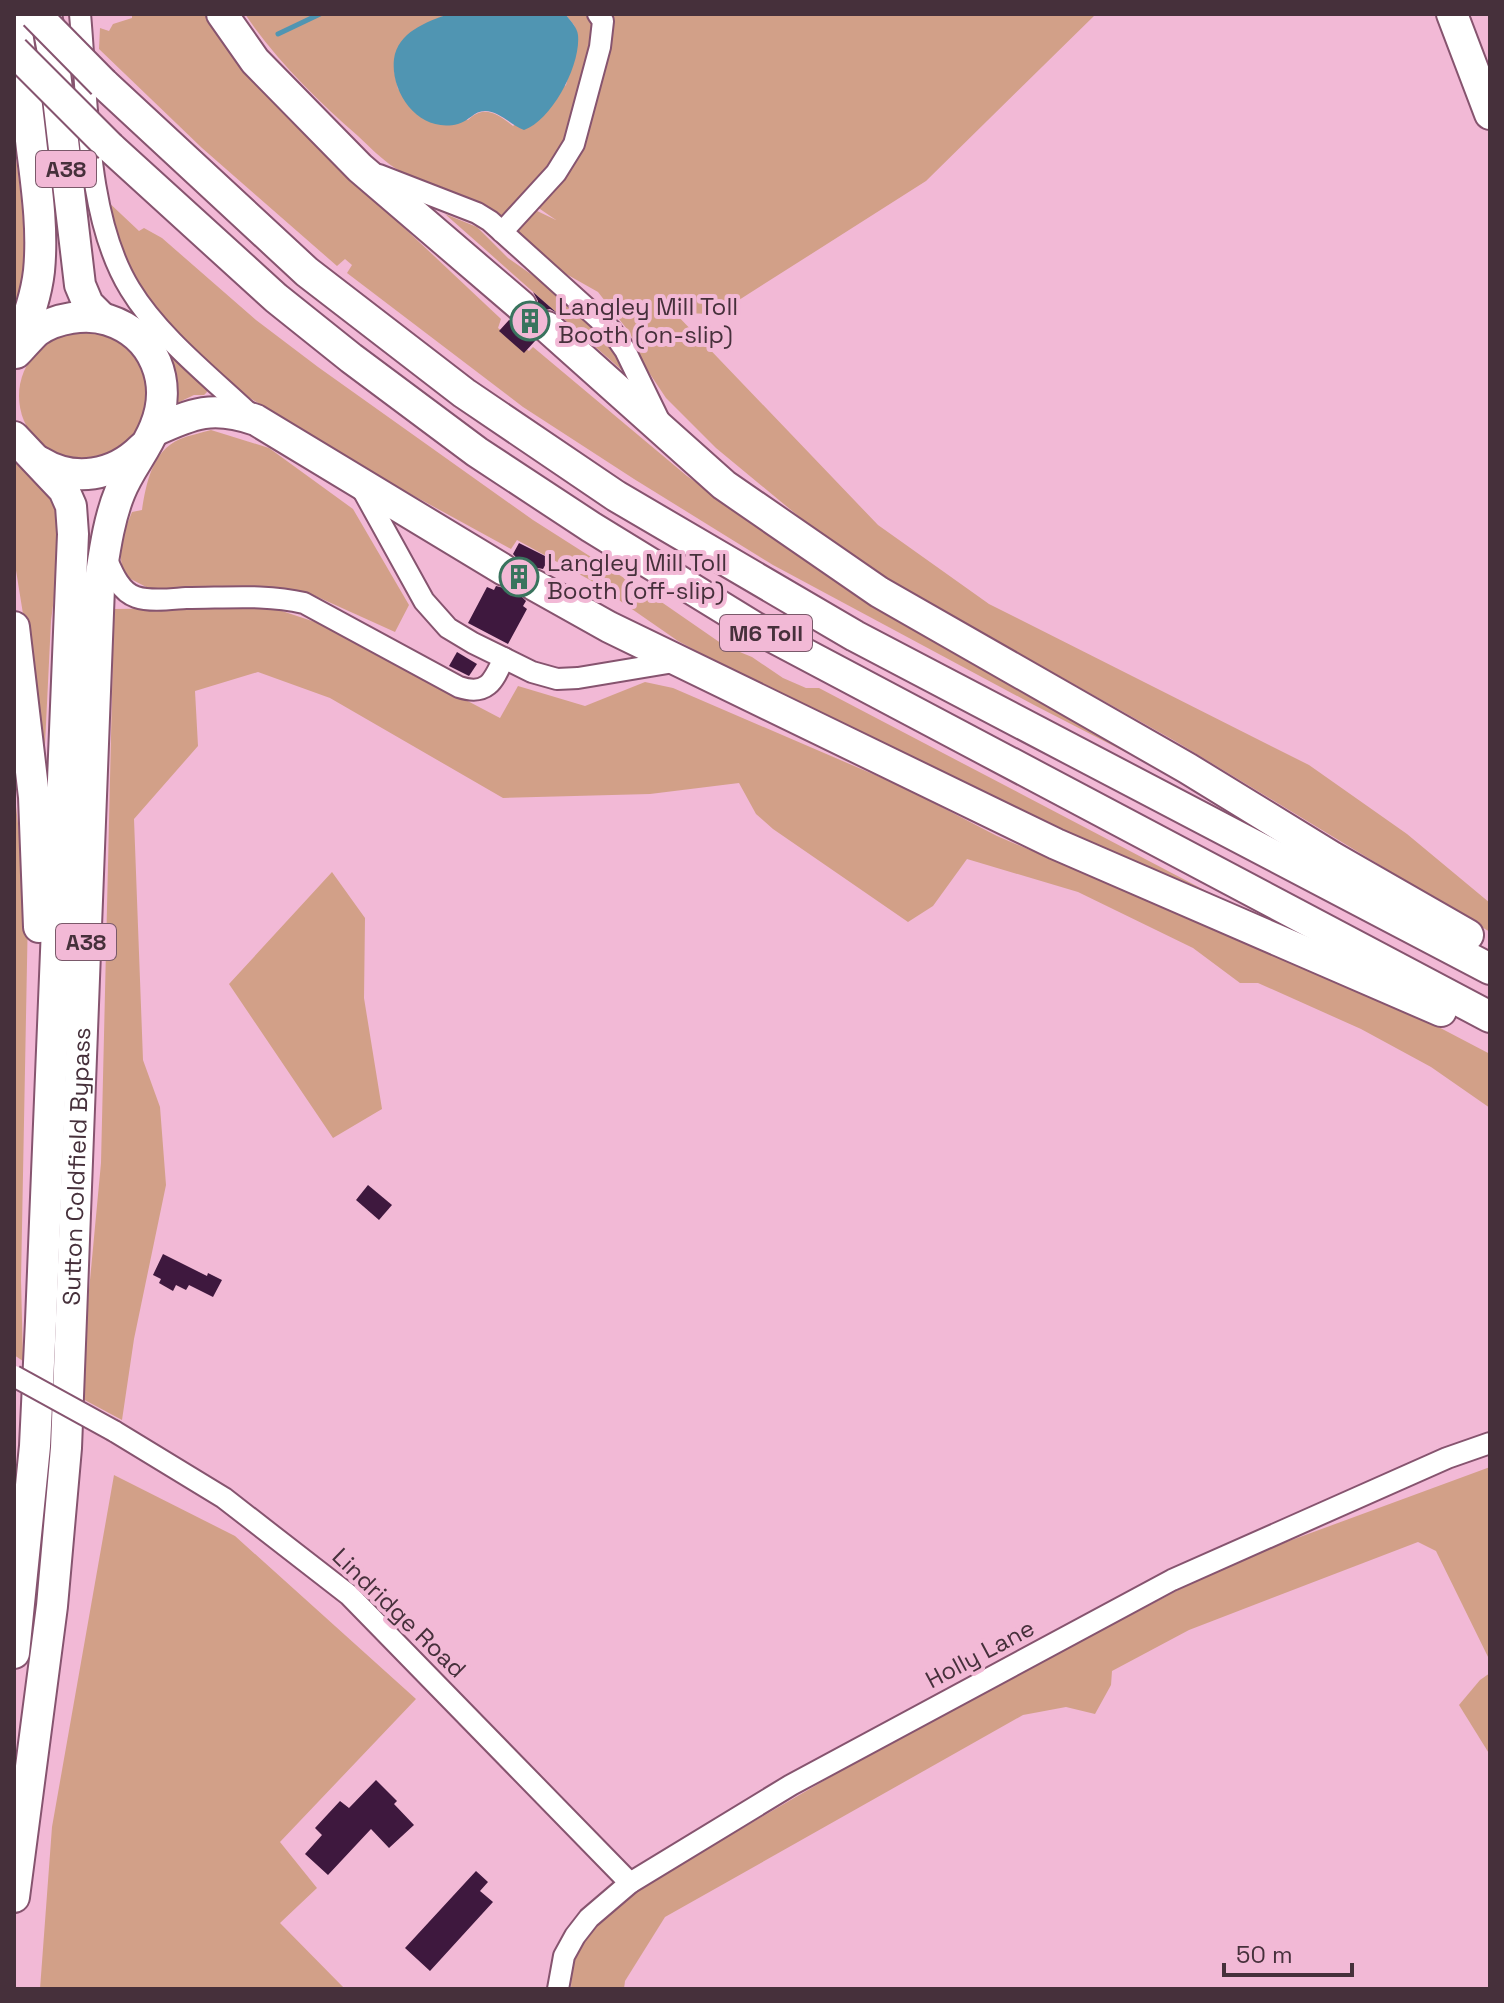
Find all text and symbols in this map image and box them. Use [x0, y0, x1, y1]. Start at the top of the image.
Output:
road number: A38 [36, 151, 96, 187]
place label: Langley Mill Toll Booth (on-slip) [558, 291, 738, 350]
building icon: Langley Mill Toll Booth (on-slip) [509, 300, 551, 342]
place label: Langley Mill Toll Booth (off-slip) [547, 547, 727, 606]
building icon: Langley Mill Toll Booth (off-slip) [498, 556, 540, 598]
road number: M6 Toll [720, 615, 812, 651]
road number: A38 [56, 924, 116, 960]
street label: Sutton Coldfield Bypass [55, 1027, 97, 1306]
street label: Lindridge Road [326, 1541, 473, 1684]
street label: Holly Lane [920, 1612, 1040, 1695]
scale bar [1224, 1927, 1352, 1977]
text: 50 m [1236, 1939, 1293, 1970]

